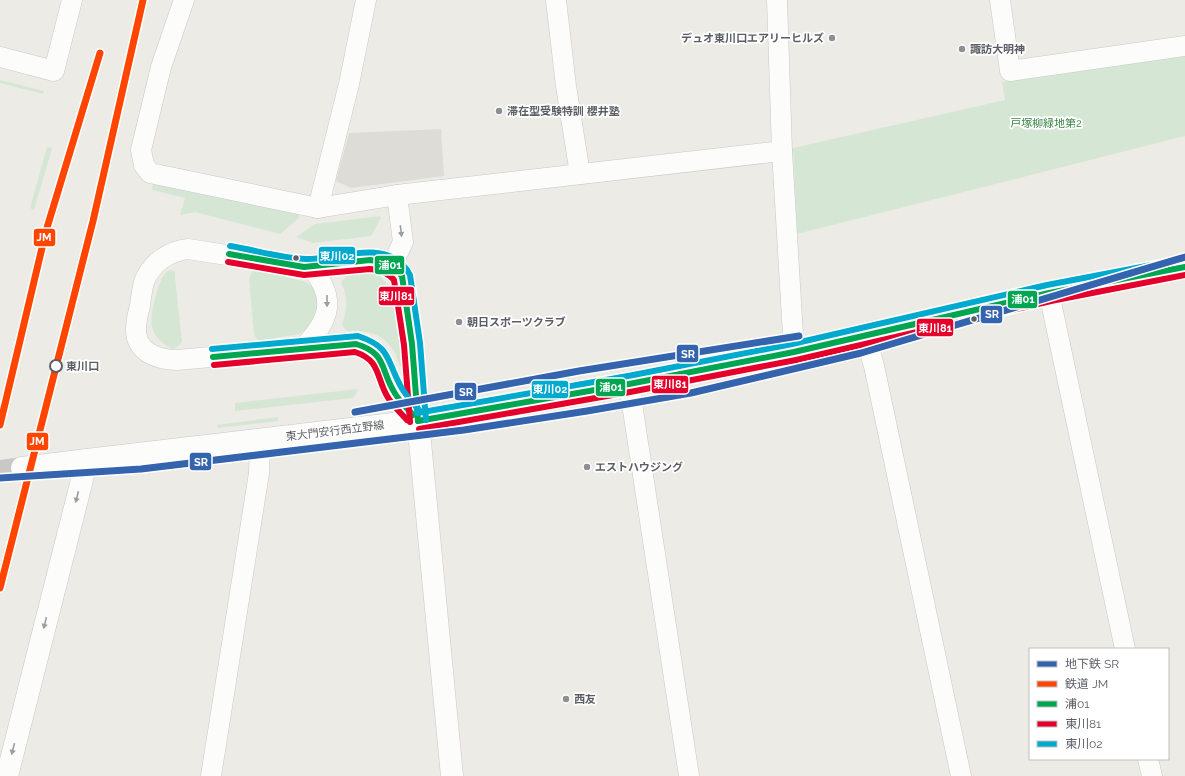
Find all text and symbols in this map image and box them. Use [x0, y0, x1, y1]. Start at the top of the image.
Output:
place label: デュオ東川口エアリーヒルズ [681, 32, 824, 45]
marker: デュオ東川口エアリーヒルズ [827, 33, 837, 43]
place label: 諏訪大明神 [970, 43, 1025, 56]
marker: 諏訪大明神 [957, 44, 967, 54]
place label: 滞在型受験特訓 櫻井塾 [507, 105, 620, 118]
marker: 滞在型受験特訓 櫻井塾 [494, 106, 504, 116]
park label: 戸塚柳緑地第2 [1010, 117, 1082, 130]
one-way arrow [398, 225, 405, 237]
line badge: JM [33, 228, 56, 247]
text: JM [37, 231, 51, 244]
line badge: 東川02 [318, 246, 356, 265]
text: 東川02 [320, 250, 354, 263]
unlabelled marker [291, 253, 301, 263]
line badge: 浦01 [374, 255, 405, 275]
text: 浦01 [378, 259, 402, 272]
line badge: 東川81 [378, 286, 415, 306]
text: 東川81 [379, 290, 414, 303]
line badge: 浦01 [1007, 290, 1038, 309]
text: 浦01 [1011, 293, 1035, 306]
one-way arrow [324, 295, 330, 308]
line badge: SR [980, 305, 1003, 324]
text: SR [985, 308, 1000, 321]
unlabelled marker [969, 314, 979, 324]
place label: 朝日スポーツクラブ [467, 316, 566, 329]
marker: 朝日スポーツクラブ [454, 317, 464, 327]
line badge: 東川81 [916, 318, 954, 337]
text: 東川81 [918, 322, 953, 335]
line badge: SR [676, 344, 699, 363]
text: SR [681, 348, 696, 361]
marker: 東川口 [49, 359, 63, 373]
place label: 東川口 [66, 360, 99, 373]
line badge: 東川81 [651, 375, 689, 394]
line badge: 浦01 [595, 378, 626, 397]
text: 東川81 [653, 378, 688, 391]
line badge: 東川02 [531, 380, 569, 399]
text: 浦01 [599, 381, 623, 394]
line badge: SR [454, 382, 477, 401]
text: 東川02 [533, 383, 567, 396]
text: SR [459, 386, 474, 399]
street label: 東大門安行西立野線 [285, 419, 385, 443]
line badge: JM [26, 432, 49, 451]
text: JM [30, 435, 44, 448]
line badge: SR [189, 452, 212, 471]
text: SR [194, 456, 209, 469]
place label: エストハウジング [595, 461, 683, 474]
marker: エストハウジング [582, 462, 592, 472]
one-way arrow [74, 491, 80, 504]
one-way arrow [42, 617, 48, 630]
legend [1029, 648, 1169, 760]
text: 地下鉄 SR [1065, 657, 1119, 671]
text: 鉄道 JM [1065, 677, 1108, 691]
place label: 西友 [574, 693, 596, 706]
marker: 西友 [561, 694, 571, 704]
text: 浦01 [1065, 697, 1089, 711]
text: 東川81 [1065, 717, 1101, 731]
text: 東川02 [1065, 737, 1103, 751]
one-way arrow [10, 743, 16, 756]

